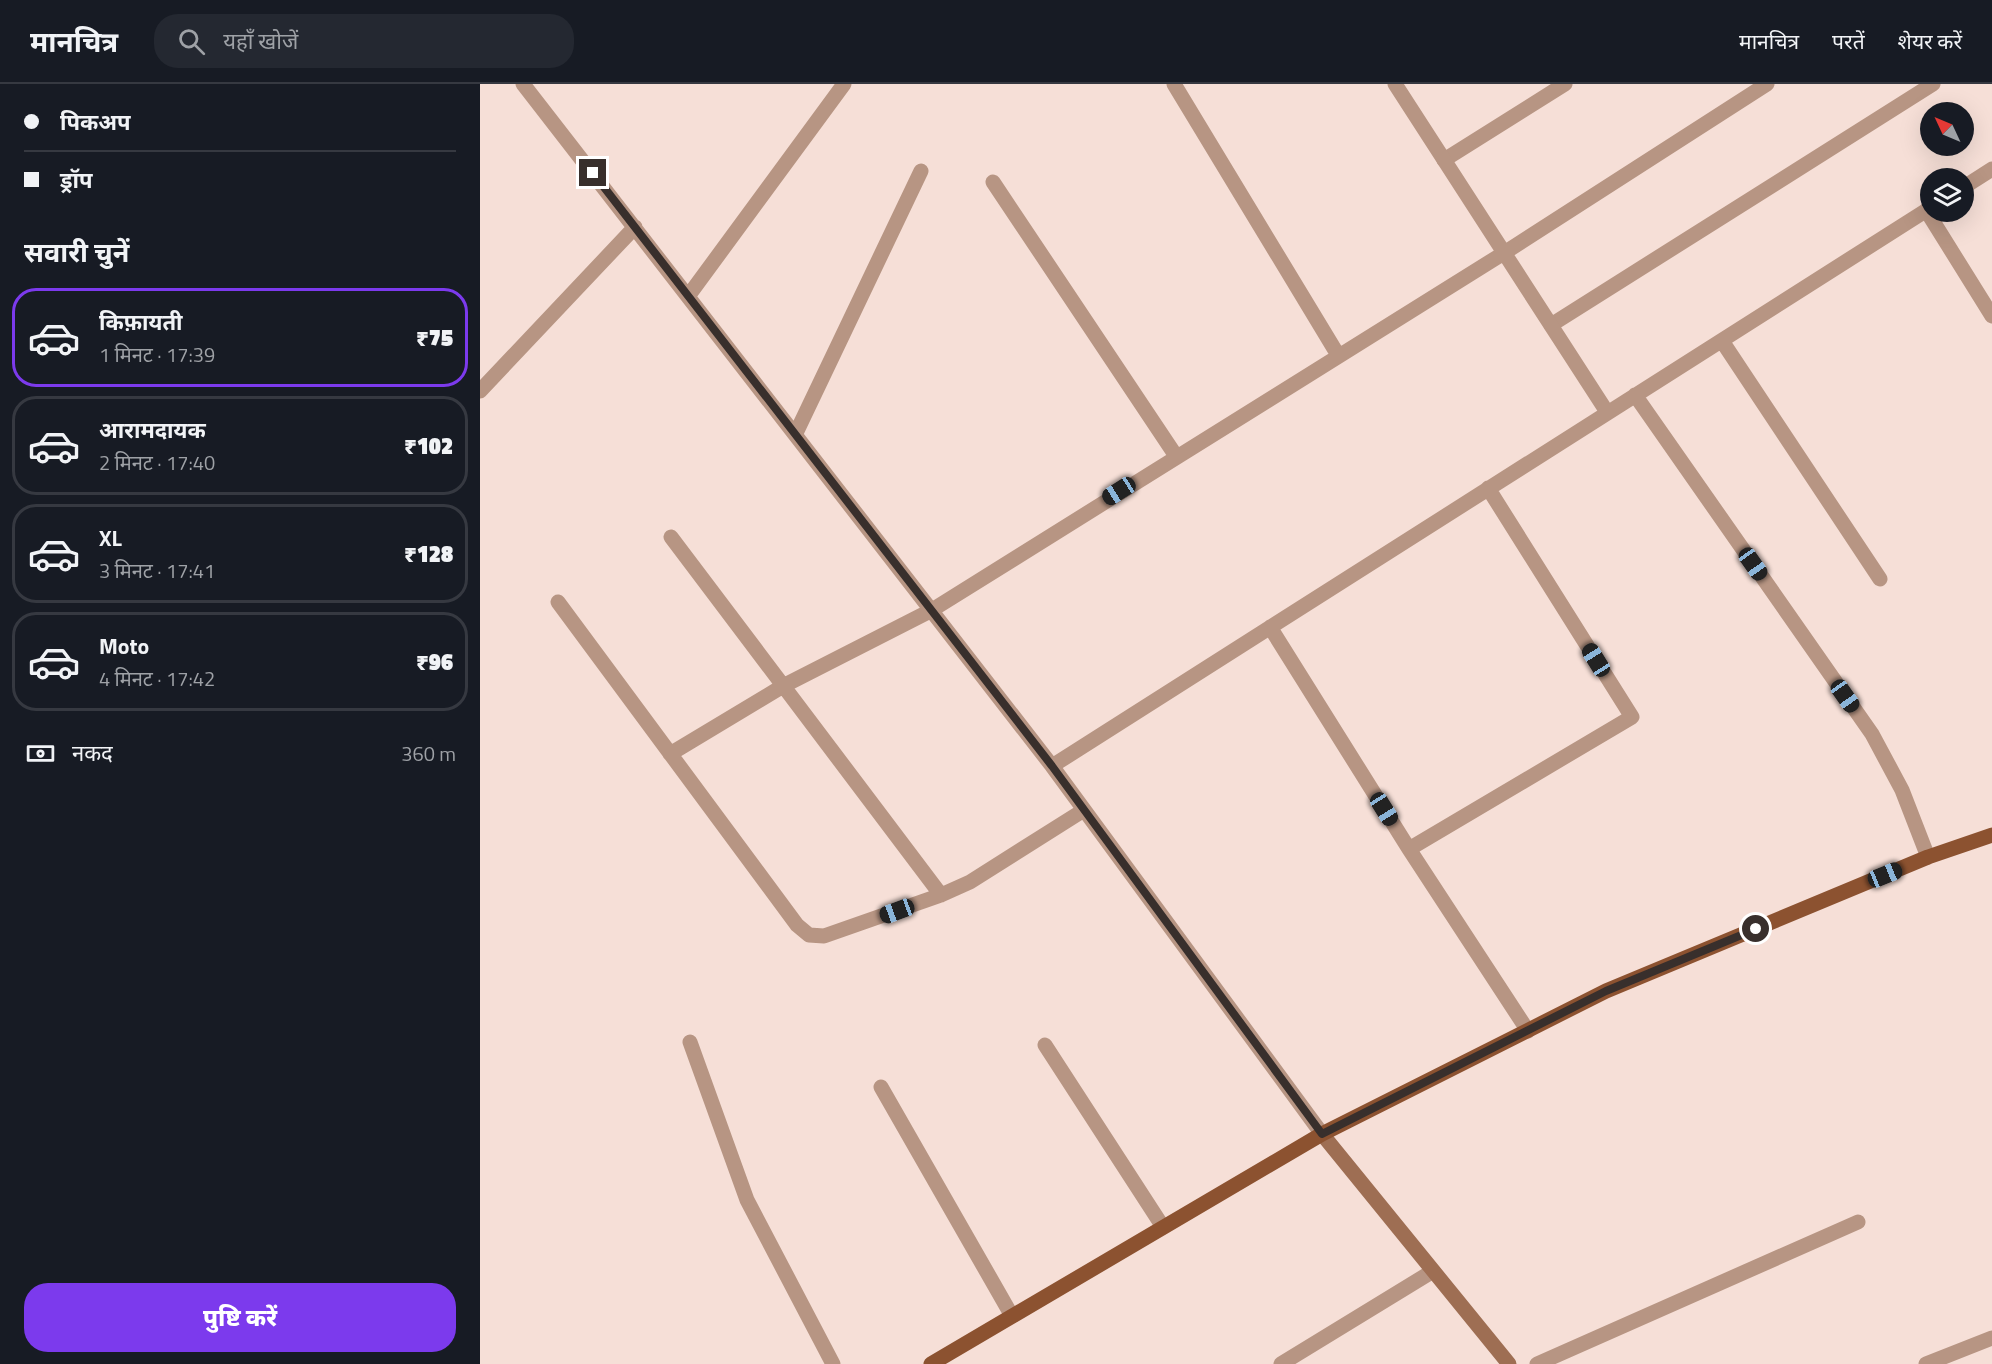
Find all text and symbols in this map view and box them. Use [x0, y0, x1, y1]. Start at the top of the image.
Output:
search box [154, 14, 574, 68]
text: मानचित्र [30, 20, 118, 63]
text: यहाँ खोजें [223, 24, 298, 58]
icon: search [175, 25, 208, 58]
text: मानचित्र [1739, 25, 1799, 57]
text: परतें [1832, 25, 1865, 57]
text: शेयर करें [1898, 25, 1962, 57]
north arrow [1920, 102, 1974, 156]
map controls [1920, 102, 1974, 222]
text: पिकअप [60, 105, 131, 139]
route end [579, 159, 606, 186]
text: ड्रॉप [60, 163, 93, 197]
button: layers [1920, 168, 1974, 222]
text: सवारी चुनें [24, 231, 129, 272]
text: किफ़ायती [99, 305, 183, 339]
icon: car [27, 311, 81, 365]
text: ₹75 [416, 321, 453, 355]
text: 1 मिनट · 17:39 [99, 339, 215, 370]
text: आरामदायक [99, 413, 206, 447]
icon: car [27, 419, 81, 473]
text: ₹102 [404, 429, 453, 463]
text: 2 मिनट · 17:40 [99, 447, 215, 478]
car [1099, 474, 1139, 508]
text: XL [99, 521, 122, 555]
icon: car [27, 527, 81, 581]
text: ₹128 [404, 537, 453, 571]
car [1735, 544, 1771, 584]
text: 3 मिनट · 17:41 [99, 555, 215, 586]
text: Moto [99, 629, 149, 663]
icon: car [27, 635, 81, 689]
car [1579, 640, 1613, 680]
text: ₹96 [416, 645, 453, 679]
text: 4 मिनट · 17:42 [99, 663, 215, 694]
car [1827, 676, 1863, 716]
text: नकद [72, 736, 113, 770]
icon: cash [24, 737, 57, 770]
text: 360 m [401, 738, 456, 769]
car [1367, 789, 1401, 829]
car [1865, 860, 1905, 890]
car [877, 896, 917, 926]
route start [1742, 915, 1769, 942]
button: पुष्टि करें [24, 1283, 456, 1352]

